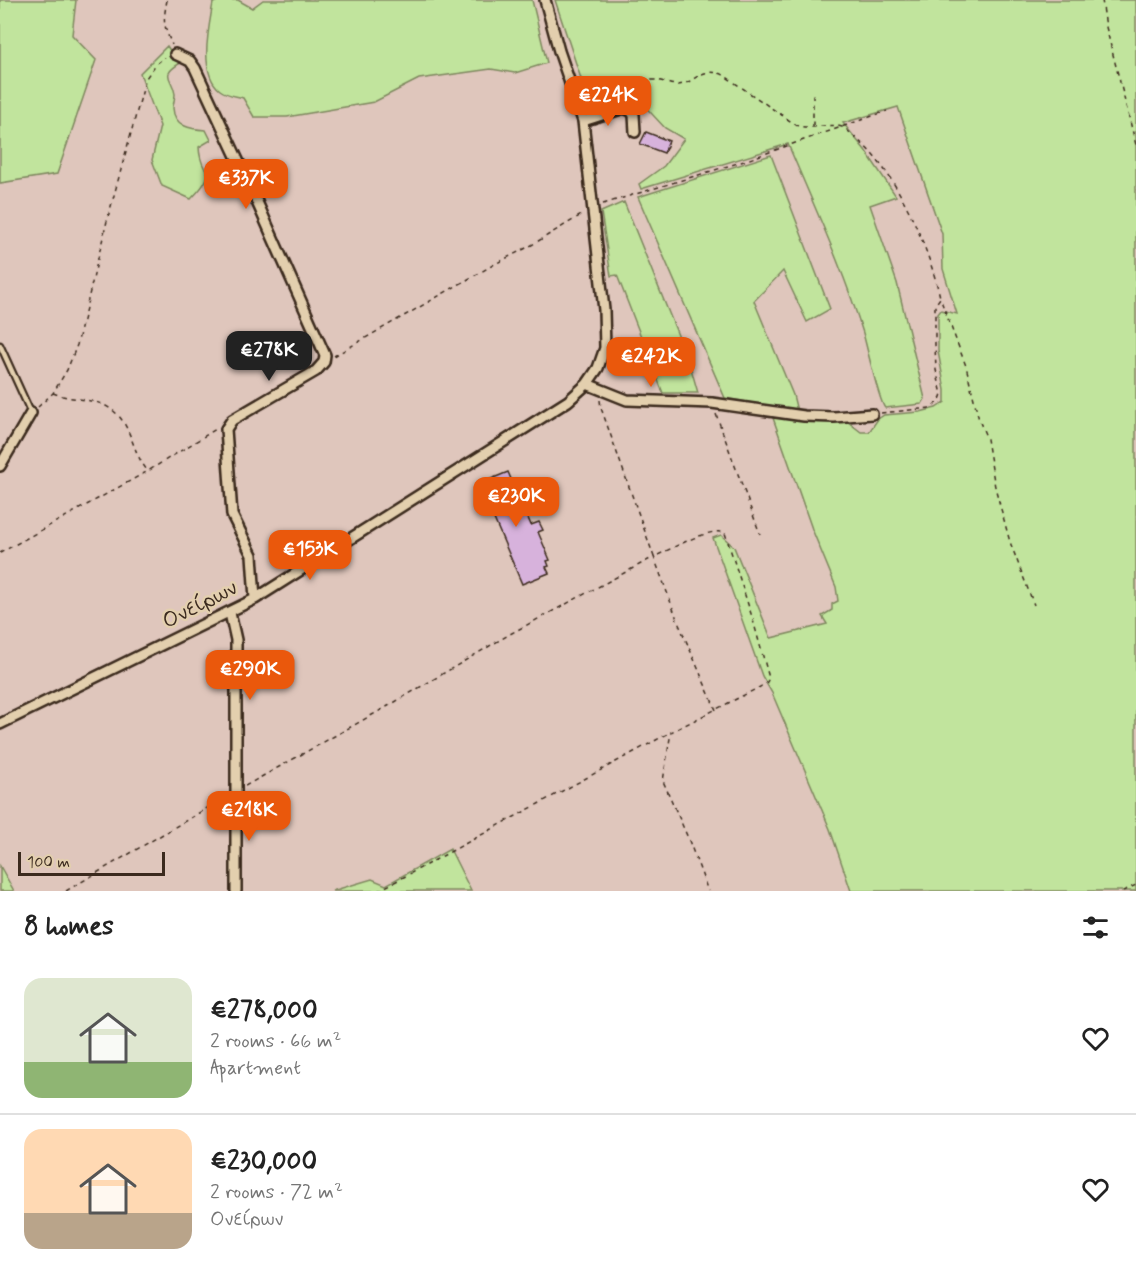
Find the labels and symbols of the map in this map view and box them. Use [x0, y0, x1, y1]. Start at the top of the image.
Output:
pin: €224K [566, 76, 650, 127]
pin: €337K [204, 159, 288, 210]
pin: €278K [227, 331, 311, 382]
pin: €242K [609, 337, 693, 388]
pin: €230K [474, 477, 558, 528]
pin: €153K [268, 530, 352, 581]
street label: Ονείρων [158, 574, 243, 636]
pin: €290K [208, 650, 292, 701]
pin: €218K [207, 791, 291, 842]
scale bar [18, 849, 165, 876]

